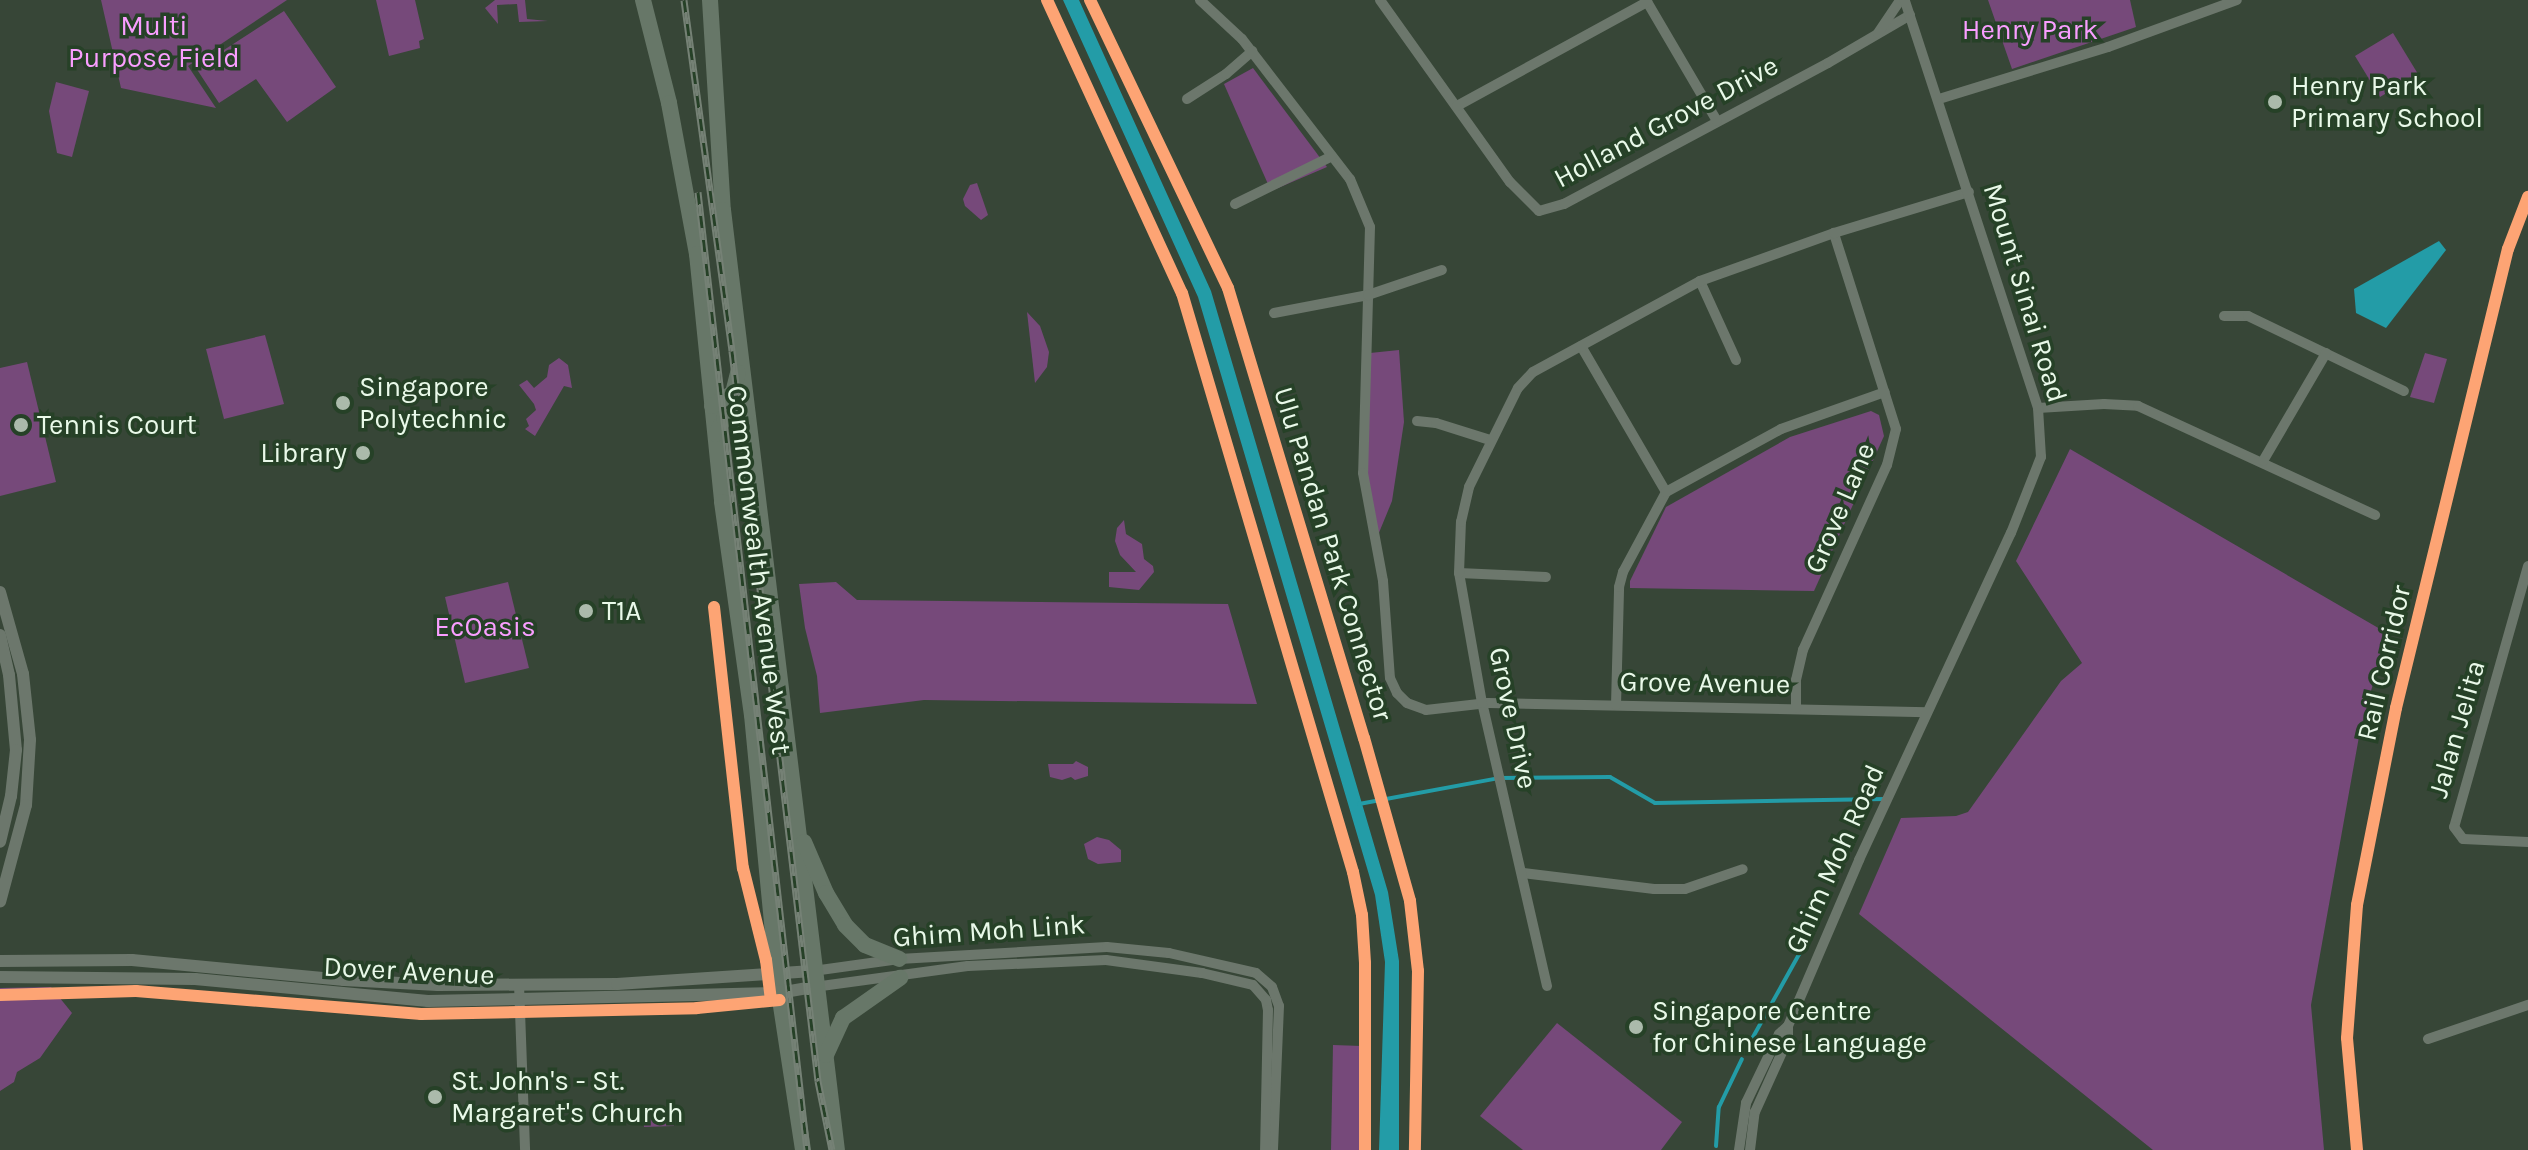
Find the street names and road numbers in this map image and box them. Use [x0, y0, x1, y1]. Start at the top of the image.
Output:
street label: Holland Grove Drive [1548, 49, 1784, 195]
street label: Mount Sinai Road [1976, 180, 2074, 406]
street label: Ulu Pandan Park Connector [1266, 383, 1400, 725]
street label: Commonwealth Avenue West [720, 384, 798, 756]
street label: Grove Lane [1798, 438, 1882, 578]
street label: Rail Corridor [2350, 582, 2418, 744]
street label: Grove Drive [1482, 644, 1544, 792]
street label: Jalan Jelita [2421, 656, 2493, 802]
street label: Grove Avenue [1619, 665, 1791, 701]
street label: Ghim Moh Road [1778, 759, 1892, 959]
street label: Ghim Moh Link [892, 908, 1086, 954]
street label: Dover Avenue [323, 950, 495, 992]

